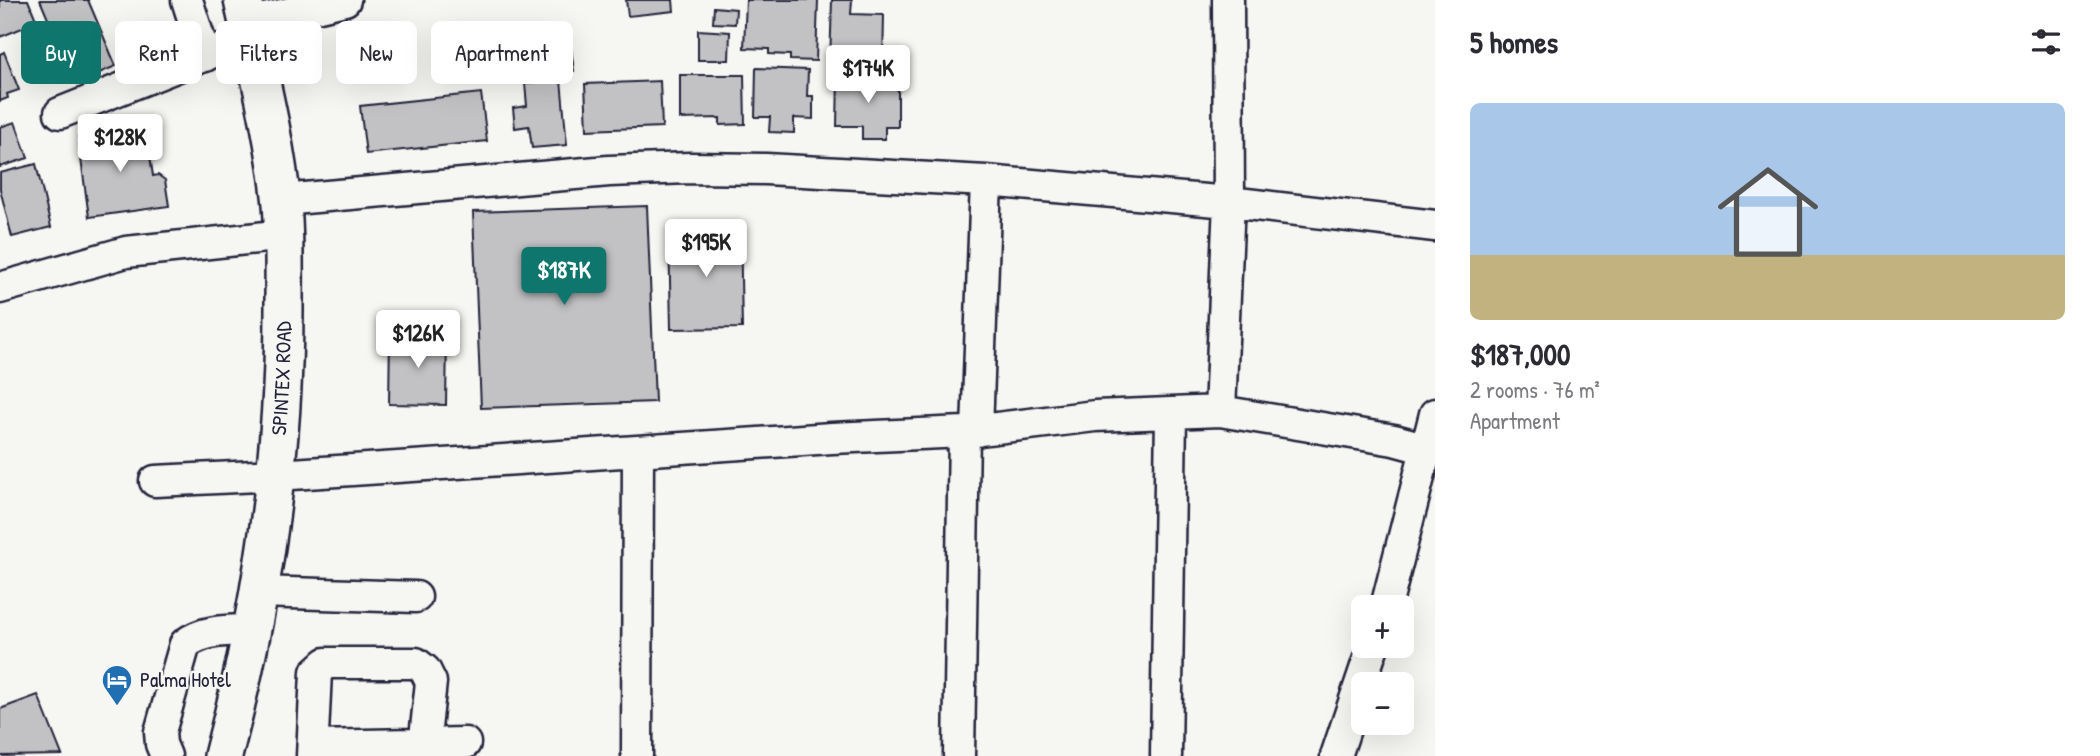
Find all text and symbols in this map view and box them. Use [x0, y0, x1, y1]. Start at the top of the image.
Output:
chip: Buy [21, 21, 101, 84]
chip: Rent [115, 21, 202, 84]
chip: Filters [216, 21, 322, 84]
chip: New [336, 21, 417, 84]
chip: Apartment [431, 21, 573, 84]
text: 5 homes [1470, 22, 1558, 62]
icon: filters [2027, 23, 2065, 61]
pin: $174K [819, 46, 917, 105]
text: $174K [842, 52, 894, 83]
pin: $128K [71, 114, 169, 174]
text: $128K [94, 121, 146, 152]
icon: home [1705, 149, 1831, 275]
pin: $195K [657, 219, 755, 279]
text: $195K [681, 226, 731, 257]
pin: $187K [515, 247, 613, 307]
text: $187K [537, 254, 591, 285]
pin: $126K [369, 310, 467, 370]
text: $126K [392, 317, 444, 348]
street label: SPINTEX ROAD [264, 321, 298, 436]
text: $187,000 [1470, 334, 1570, 374]
text: 2 rooms · 76 m² [1470, 374, 1600, 405]
text: Apartment [1470, 405, 1560, 436]
map controls [1351, 595, 1414, 735]
button: + [1351, 595, 1414, 658]
hotel icon: Palma Hotel [100, 663, 134, 707]
place label: Palma Hotel [140, 665, 231, 694]
button: − [1351, 672, 1414, 735]

